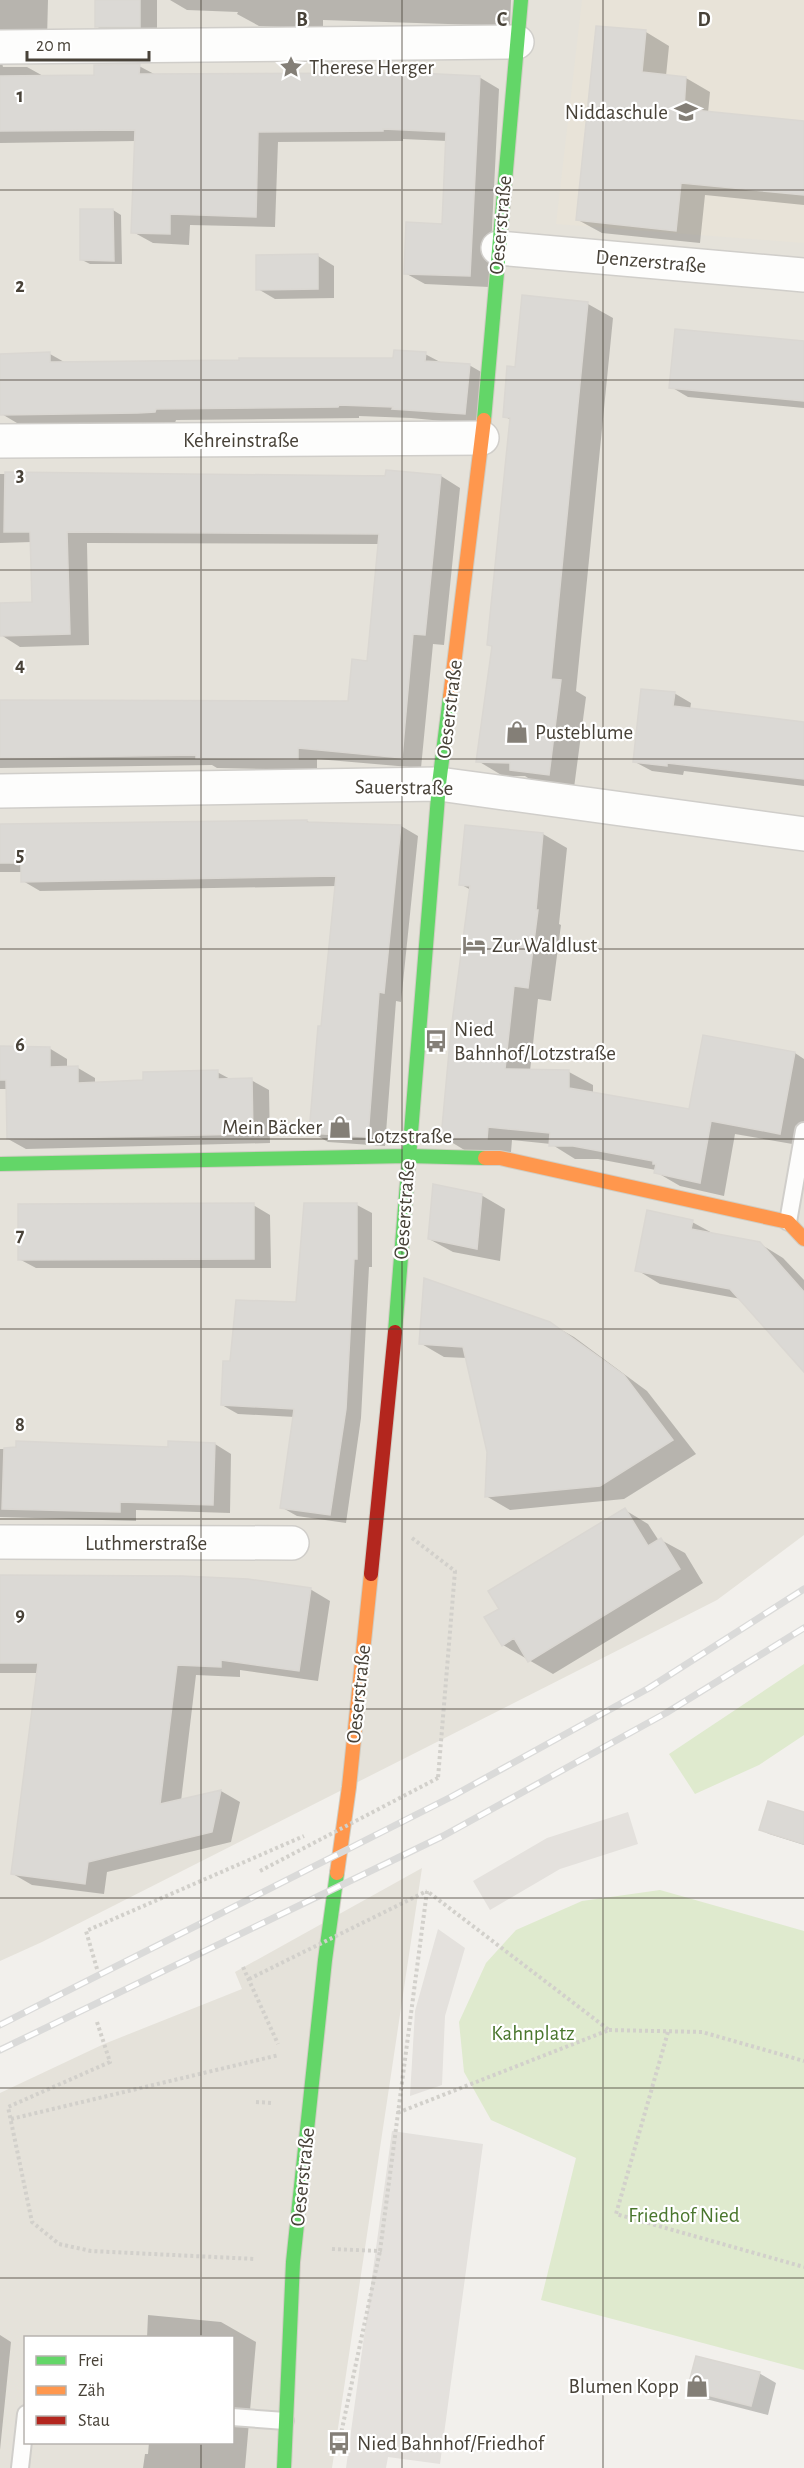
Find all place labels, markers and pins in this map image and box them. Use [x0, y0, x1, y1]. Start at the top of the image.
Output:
place icon: Therese Herger [278, 54, 304, 80]
place label: Therese Herger [309, 57, 434, 78]
school or university icon: Niddaschule [673, 99, 699, 125]
place label: Niddaschule [565, 102, 668, 123]
shop icon: Pusteblume [504, 719, 530, 745]
place label: Pusteblume [535, 722, 633, 743]
hotel icon: Zur Waldlust [461, 932, 487, 958]
place label: Zur Waldlust [492, 935, 598, 956]
place label: Nied Bahnhof/Lotzstraße [454, 1019, 616, 1064]
bus stop icon: Nied Bahnhof/Lotzstraße [423, 1028, 449, 1054]
shop icon: Mein Bäcker [327, 1114, 353, 1140]
place label: Mein Bäcker [222, 1117, 322, 1138]
shop icon: Blumen Kopp [684, 2373, 710, 2399]
place label: Blumen Kopp [569, 2376, 679, 2397]
bus stop icon: Nied Bahnhof/Friedhof [326, 2430, 352, 2456]
place label: Nied Bahnhof/Friedhof [357, 2433, 546, 2454]

